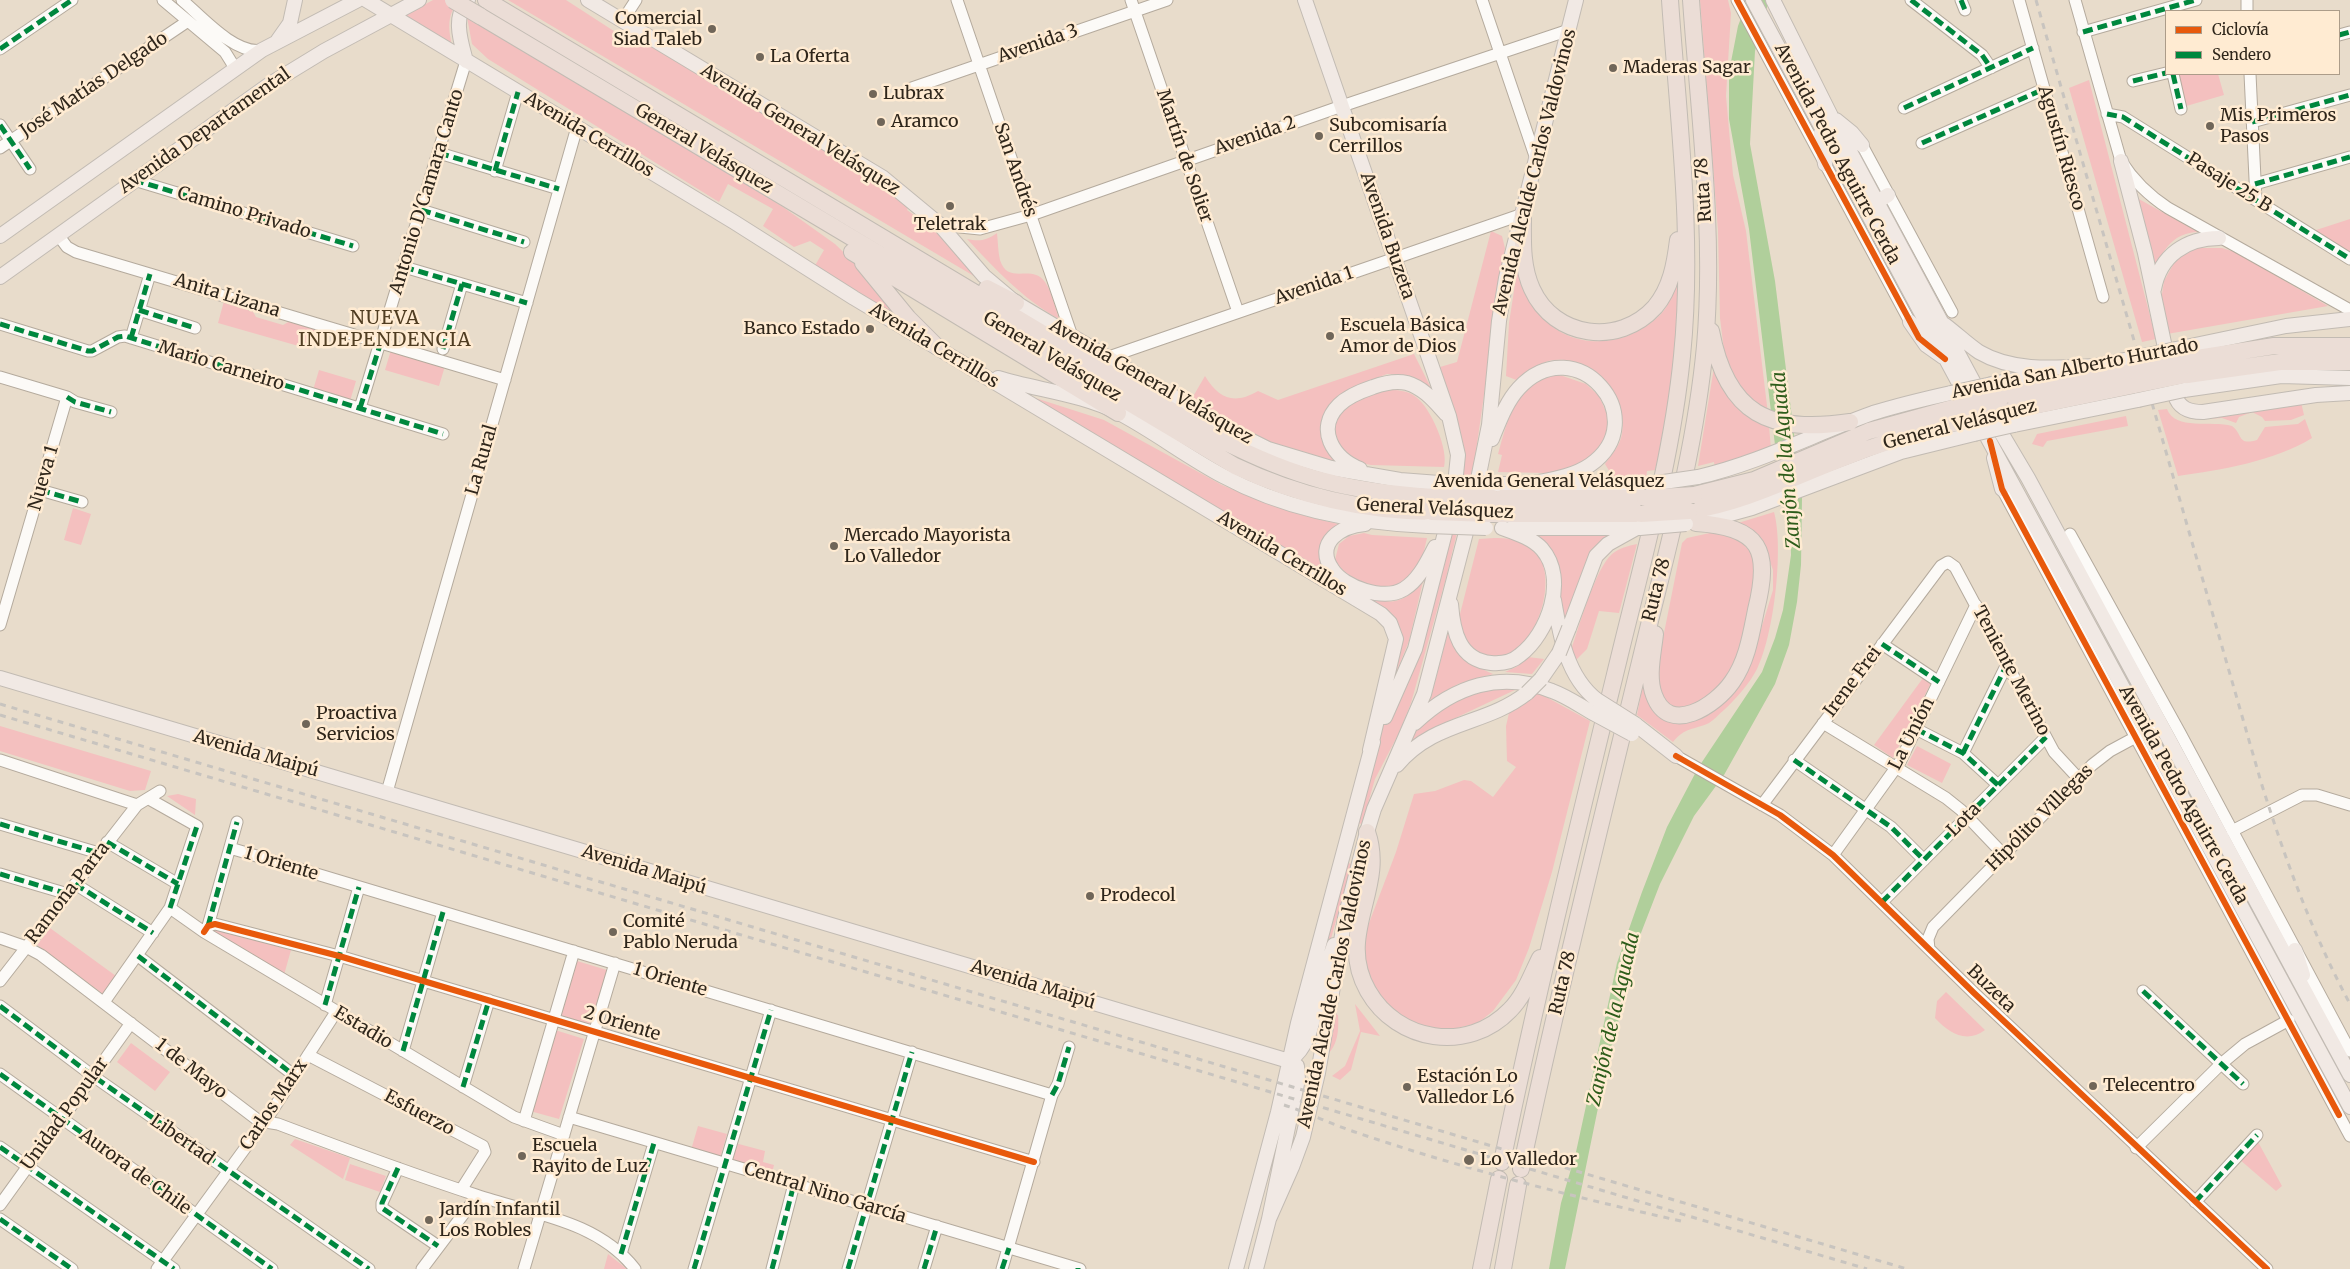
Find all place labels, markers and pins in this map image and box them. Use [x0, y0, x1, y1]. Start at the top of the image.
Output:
place label: Comercial Siad Taleb [613, 8, 702, 50]
marker: Comercial Siad Taleb [706, 23, 718, 35]
place label: La Oferta [770, 46, 850, 68]
marker: La Oferta [754, 51, 766, 63]
place label: Maderas Sagar [1623, 57, 1751, 79]
marker: Maderas Sagar [1607, 62, 1619, 74]
place label: Lubrax [883, 83, 944, 105]
marker: Lubrax [867, 88, 879, 100]
place label: Mis Primeros Pasos [2220, 105, 2336, 148]
place label: Aramco [891, 111, 959, 133]
place label: Subcomisaría Cerrillos [1329, 115, 1447, 158]
marker: Aramco [875, 116, 887, 128]
marker: Mis Primeros Pasos [2204, 120, 2216, 132]
marker: Subcomisaría Cerrillos [1313, 130, 1325, 142]
marker: Teletrak [944, 200, 956, 212]
place label: Teletrak [914, 214, 986, 236]
place label: Escuela Básica Amor de Dios [1340, 315, 1465, 358]
place label: Banco Estado [743, 318, 860, 340]
marker: Banco Estado [864, 323, 876, 335]
marker: Escuela Básica Amor de Dios [1324, 330, 1336, 342]
place label: Mercado Mayorista Lo Valledor [844, 525, 1011, 568]
marker: Mercado Mayorista Lo Valledor [828, 540, 840, 552]
place label: Proactiva Servicios [316, 703, 397, 746]
marker: Proactiva Servicios [300, 718, 312, 730]
place label: Prodecol [1100, 885, 1176, 907]
marker: Prodecol [1084, 890, 1096, 902]
place label: Comité Pablo Neruda [623, 911, 738, 954]
marker: Comité Pablo Neruda [607, 926, 619, 938]
place label: Estación Lo Valledor L6 [1417, 1066, 1518, 1108]
place label: Telecentro [2103, 1075, 2195, 1097]
marker: Telecentro [2087, 1080, 2099, 1092]
marker: Estación Lo Valledor L6 [1401, 1081, 1413, 1093]
place label: Escuela Rayito de Luz [532, 1135, 648, 1178]
place label: Lo Valledor [1480, 1149, 1577, 1171]
marker: Escuela Rayito de Luz [516, 1150, 528, 1162]
marker: Lo Valledor [1462, 1153, 1476, 1167]
place label: Jardín Infantil Los Robles [439, 1199, 560, 1242]
marker: Jardín Infantil Los Robles [423, 1214, 435, 1226]

